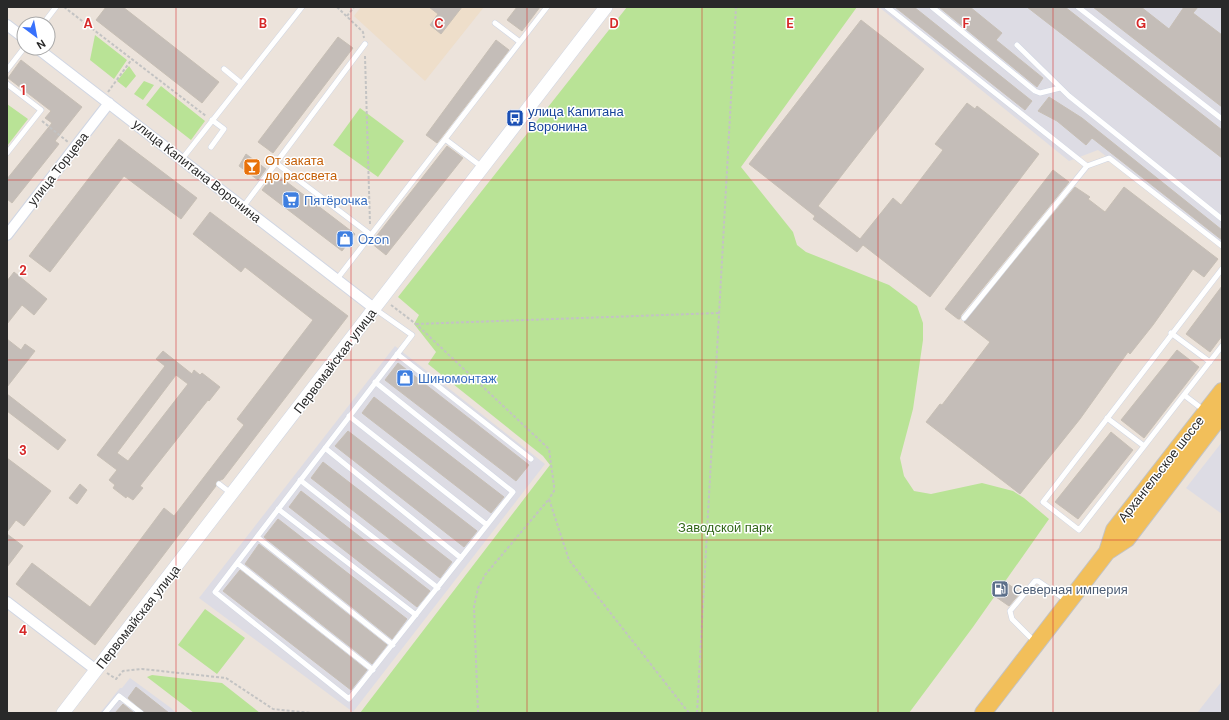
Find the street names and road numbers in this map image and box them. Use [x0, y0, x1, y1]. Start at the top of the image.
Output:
street label: улица Капитана Воронина [129, 116, 265, 227]
street label: улица Торцева [24, 128, 93, 209]
street label: Первомайская улица [290, 304, 381, 417]
street label: Архангельское шоссе [1114, 412, 1208, 526]
street label: Первомайская улица [92, 561, 184, 672]

